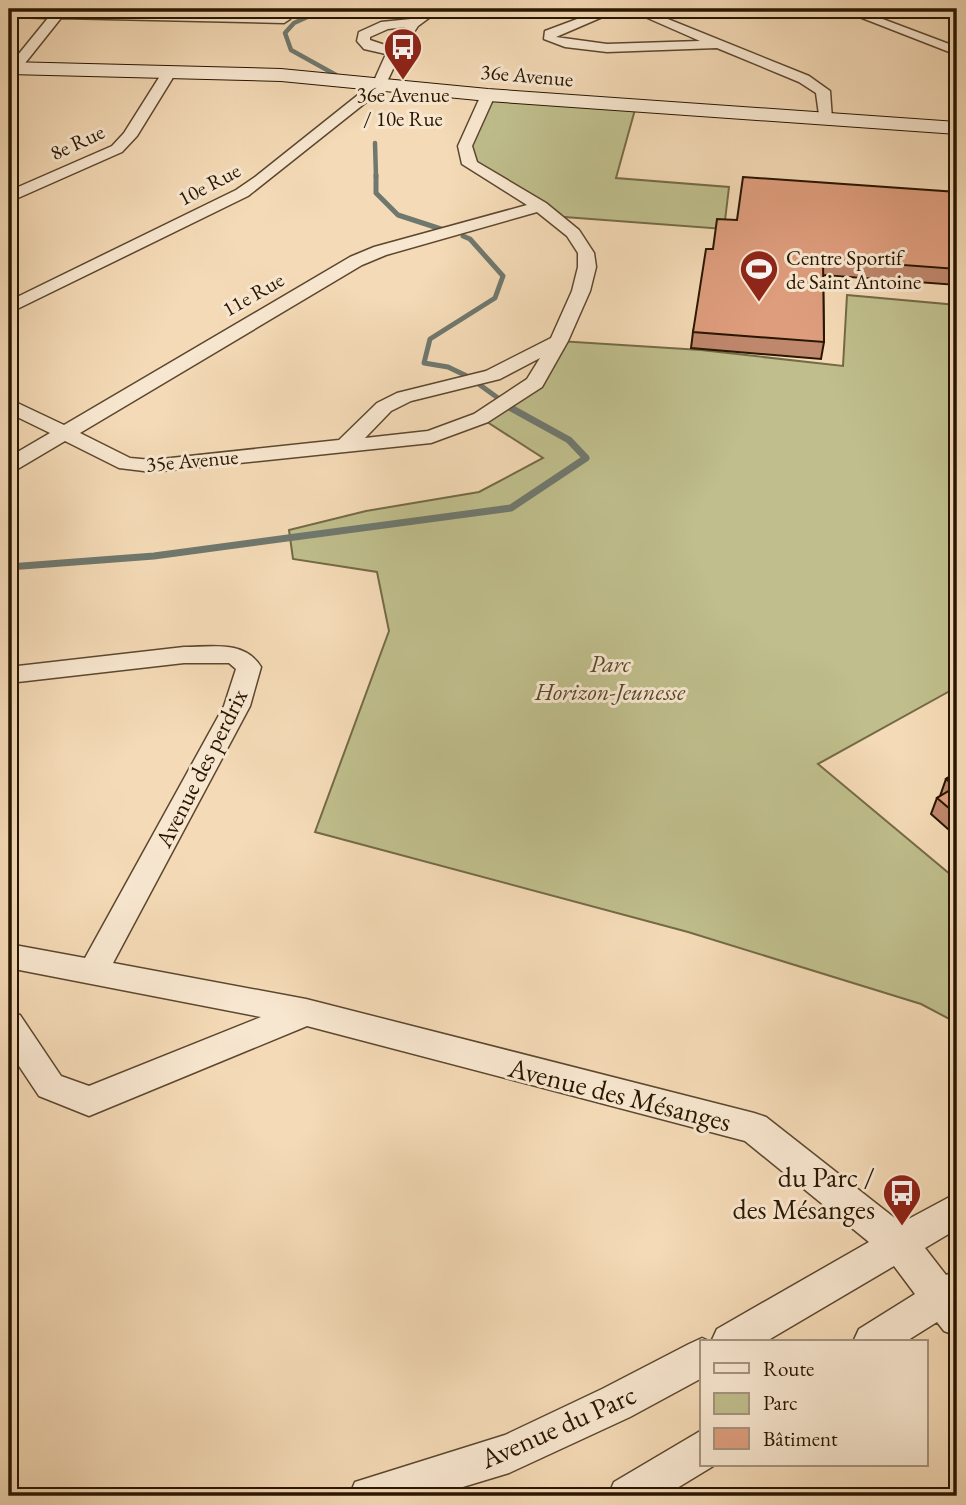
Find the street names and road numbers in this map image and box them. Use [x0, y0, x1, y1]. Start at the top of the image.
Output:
street label: 36e Avenue [480, 58, 574, 92]
street label: 8e Rue [46, 118, 108, 166]
street label: 10e Rue [173, 156, 245, 212]
street label: 11e Rue [217, 266, 289, 322]
street label: 35e Avenue [145, 443, 239, 477]
street label: Avenue des perdrix [147, 683, 255, 853]
street label: Avenue des Mésanges [504, 1049, 735, 1139]
street label: Avenue du Parc [474, 1376, 641, 1477]

